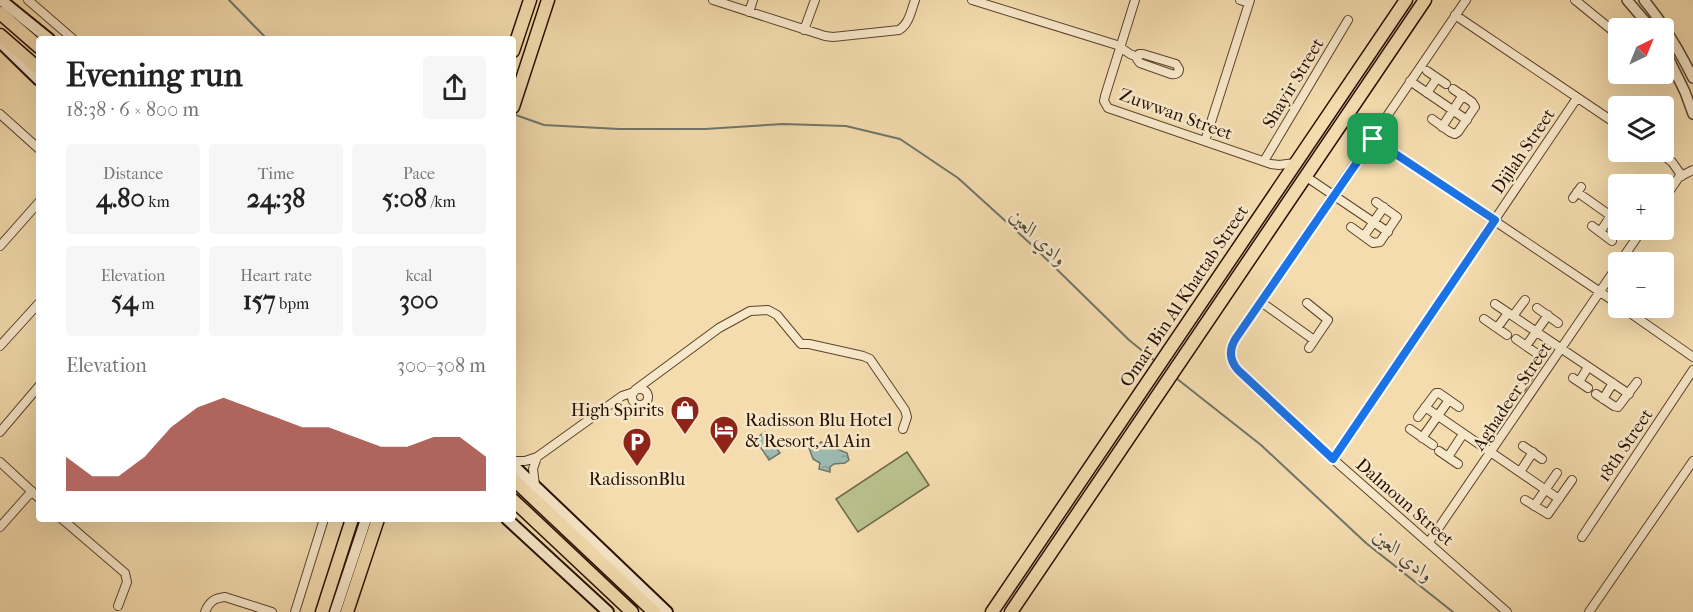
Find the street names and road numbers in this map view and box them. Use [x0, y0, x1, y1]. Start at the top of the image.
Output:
street label: Shayir Street [1258, 34, 1329, 132]
street label: Zuwwan Street [1116, 84, 1236, 145]
street label: Dijlah Street [1487, 104, 1560, 198]
street label: Omar Bin Al Khattab Street [1116, 201, 1253, 391]
street label: Aghadeer Street [1468, 338, 1557, 455]
street label: 18th Street [1593, 404, 1658, 486]
street label: Dalmoun Street [1351, 454, 1458, 551]

